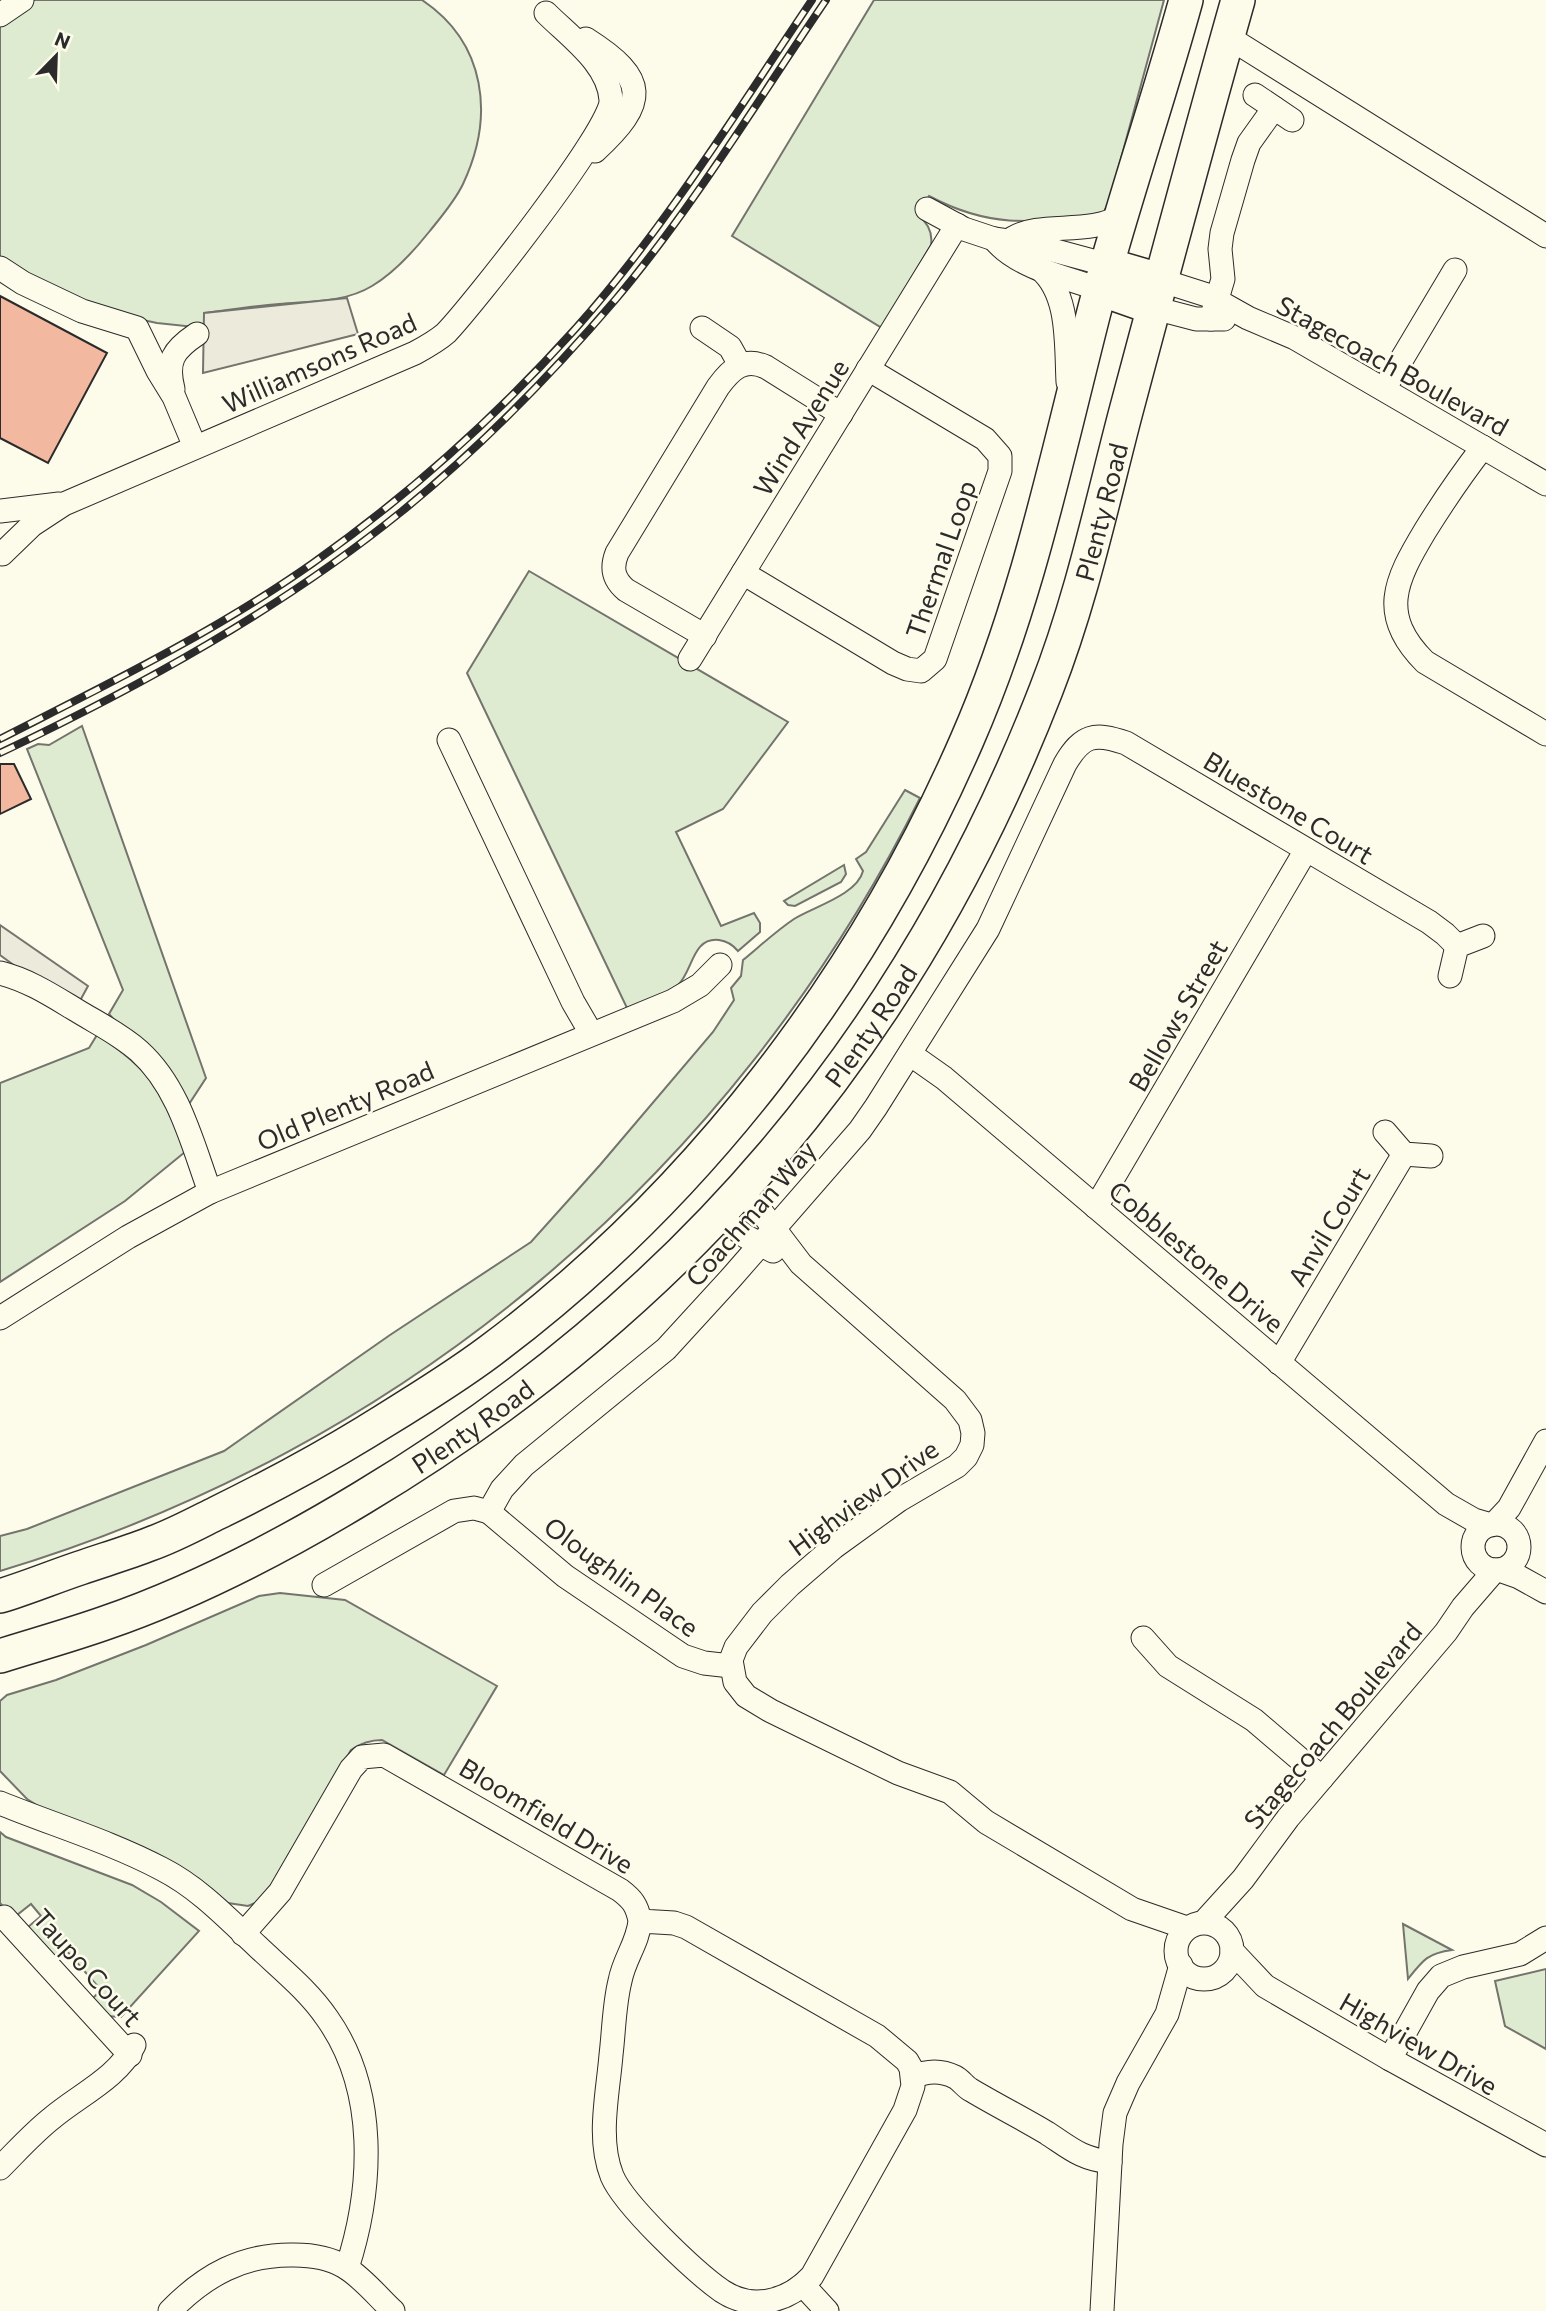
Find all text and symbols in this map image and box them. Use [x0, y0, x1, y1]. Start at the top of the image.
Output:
north arrow [21, 21, 91, 91]
text: N [52, 27, 74, 53]
street label: Stagecoach Boulevard [1272, 288, 1514, 442]
street label: Williamsons Road [217, 305, 421, 419]
street label: Wind Avenue [746, 353, 854, 501]
street label: Plenty Road [1067, 439, 1133, 584]
street label: Thermal Loop [899, 476, 981, 642]
street label: Bluestone Court [1199, 744, 1379, 870]
street label: Bellows Street [1121, 934, 1233, 1096]
street label: Plenty Road [817, 958, 922, 1092]
street label: Old Plenty Road [252, 1054, 438, 1156]
street label: Coachman Way [678, 1134, 822, 1292]
street label: Anvil Court [1280, 1161, 1376, 1291]
street label: Cobblestone Drive [1103, 1174, 1291, 1338]
street label: Plenty Road [405, 1372, 539, 1479]
street label: Highview Drive [782, 1432, 944, 1562]
street label: Oloughlin Place [539, 1510, 705, 1642]
street label: Stagecoach Boulevard [1237, 1615, 1427, 1835]
street label: Bloomfield Drive [454, 1751, 640, 1879]
street label: Taupo Court [27, 1902, 149, 2032]
street label: Highview Drive [1335, 1985, 1503, 2101]

